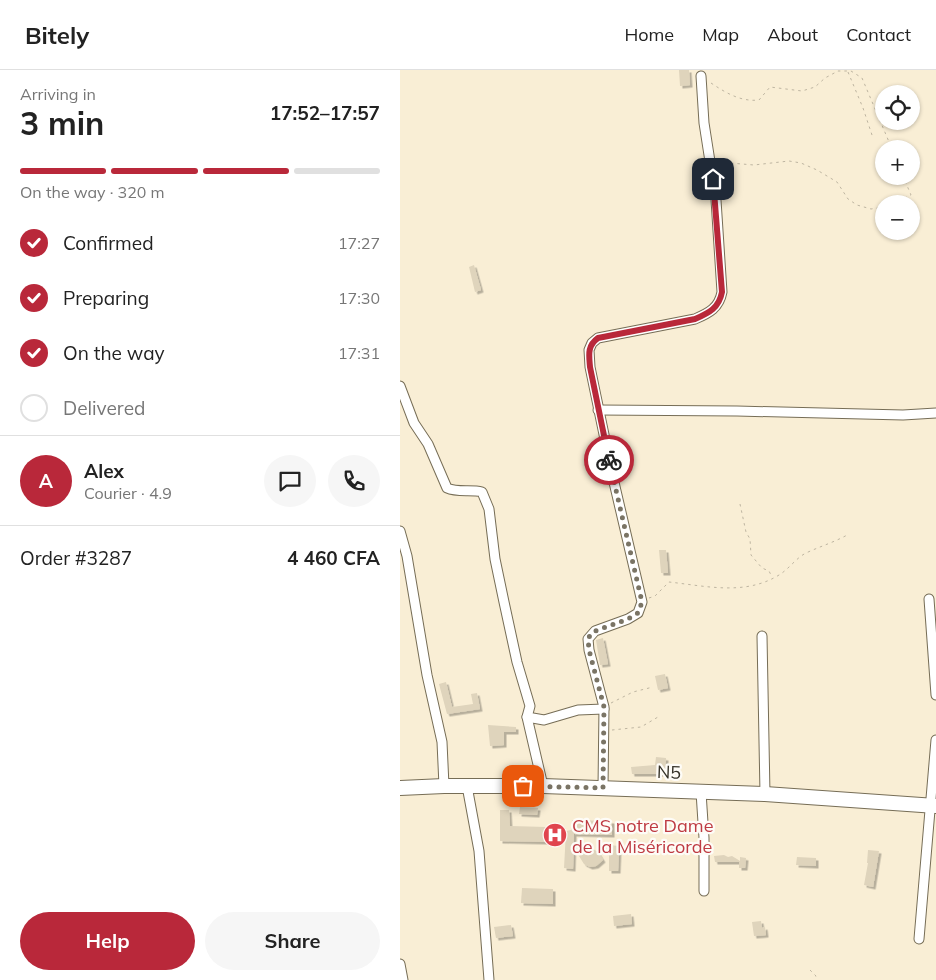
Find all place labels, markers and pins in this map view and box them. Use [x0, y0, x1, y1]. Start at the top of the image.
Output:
pin [692, 158, 734, 200]
pin [502, 765, 544, 807]
place label: CMS notre Dame de la Miséricorde [572, 814, 713, 858]
hospital icon: CMS notre Dame de la Miséricorde [542, 822, 568, 848]

